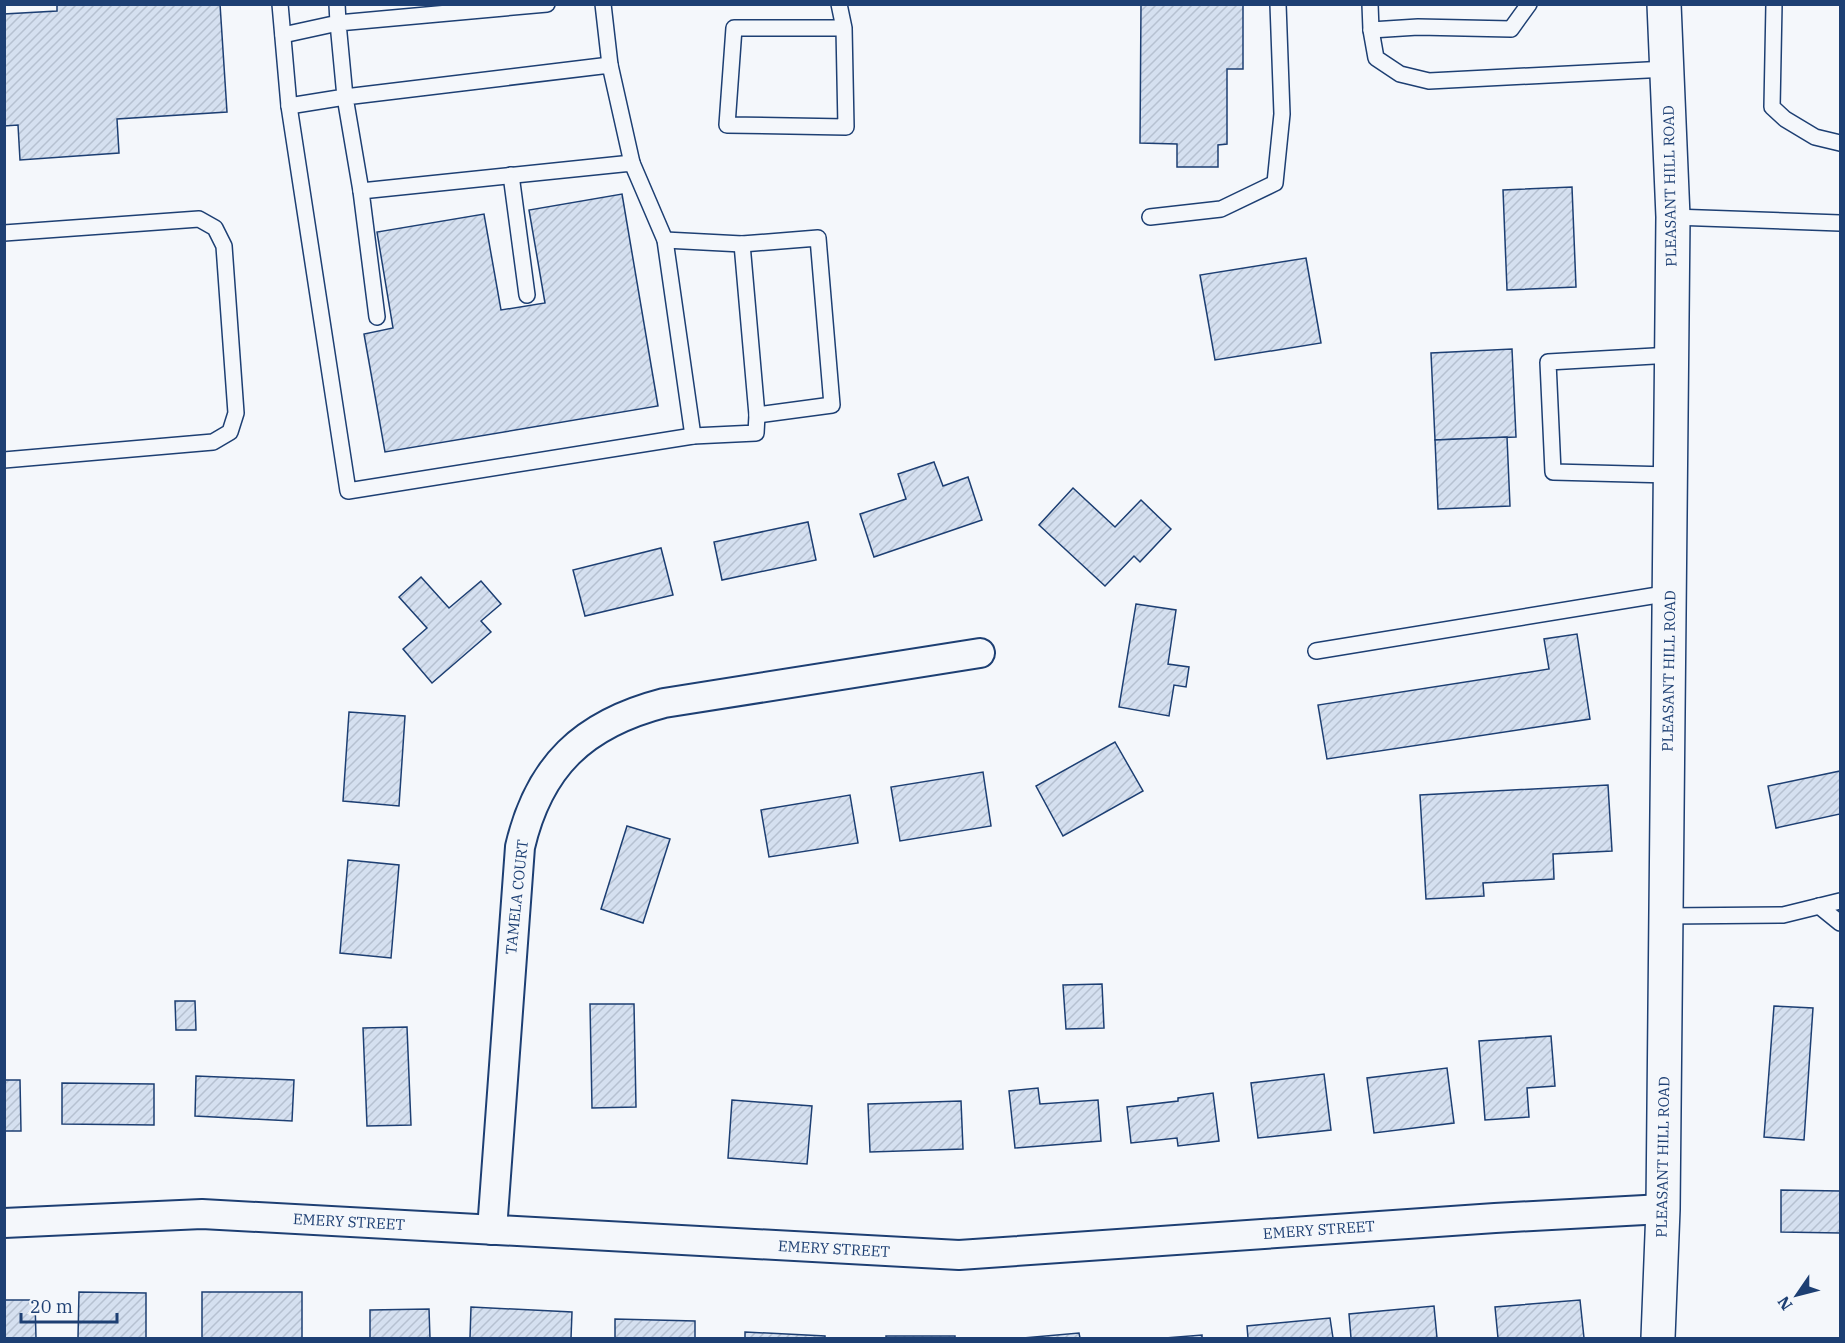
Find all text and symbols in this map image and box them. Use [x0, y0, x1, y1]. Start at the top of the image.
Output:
street label: PLEASANT HILL ROAD [1659, 105, 1680, 267]
street label: PLEASANT HILL ROAD [1658, 590, 1679, 752]
street label: TAMELA COURT [501, 838, 532, 955]
street label: PLEASANT HILL ROAD [1652, 1076, 1673, 1238]
street label: EMERY STREET [292, 1209, 406, 1234]
street label: EMERY STREET [1262, 1216, 1376, 1243]
street label: EMERY STREET [777, 1236, 891, 1261]
north arrow [1767, 1265, 1827, 1325]
scale bar [21, 1286, 117, 1324]
text: N [1773, 1293, 1797, 1315]
text: 20 m [30, 1295, 73, 1318]

